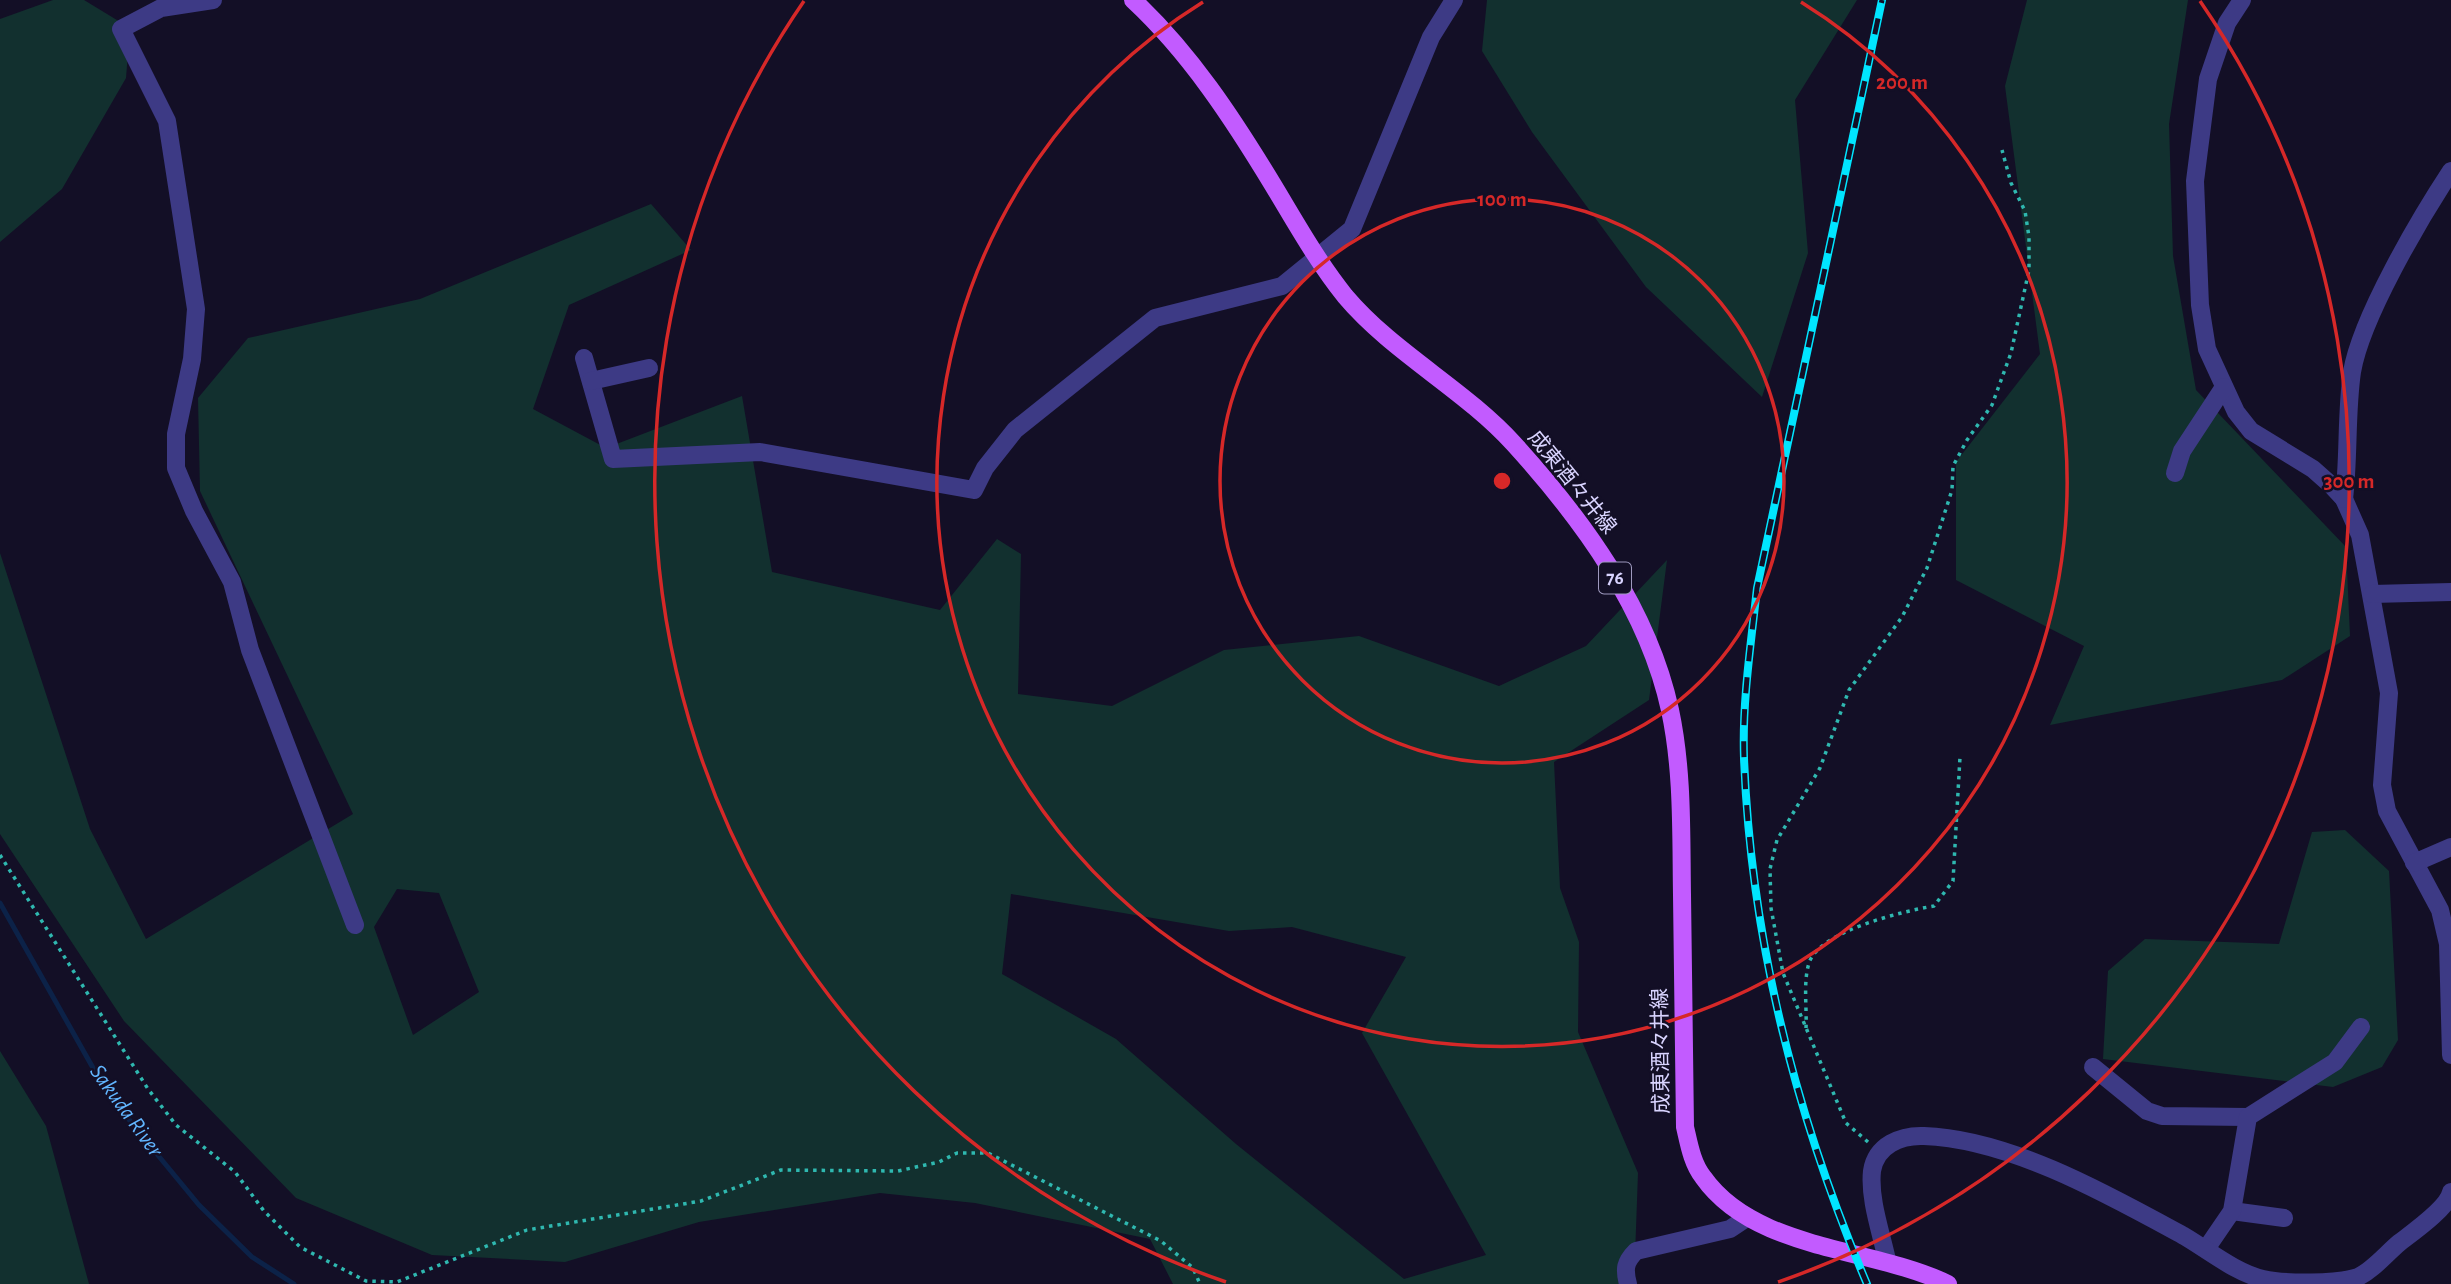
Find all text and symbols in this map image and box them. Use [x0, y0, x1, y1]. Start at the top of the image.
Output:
text: 200 m [1876, 72, 1928, 93]
text: 100 m [1477, 189, 1527, 210]
street label: 成東酒々井線 [1524, 426, 1621, 538]
centre of rings [1490, 469, 1514, 493]
text: 300 m [2323, 471, 2375, 492]
road number: 76 [1599, 562, 1631, 594]
street label: 成東酒々井線 [1648, 988, 1673, 1114]
water label: Sakuda River [85, 1061, 167, 1162]

